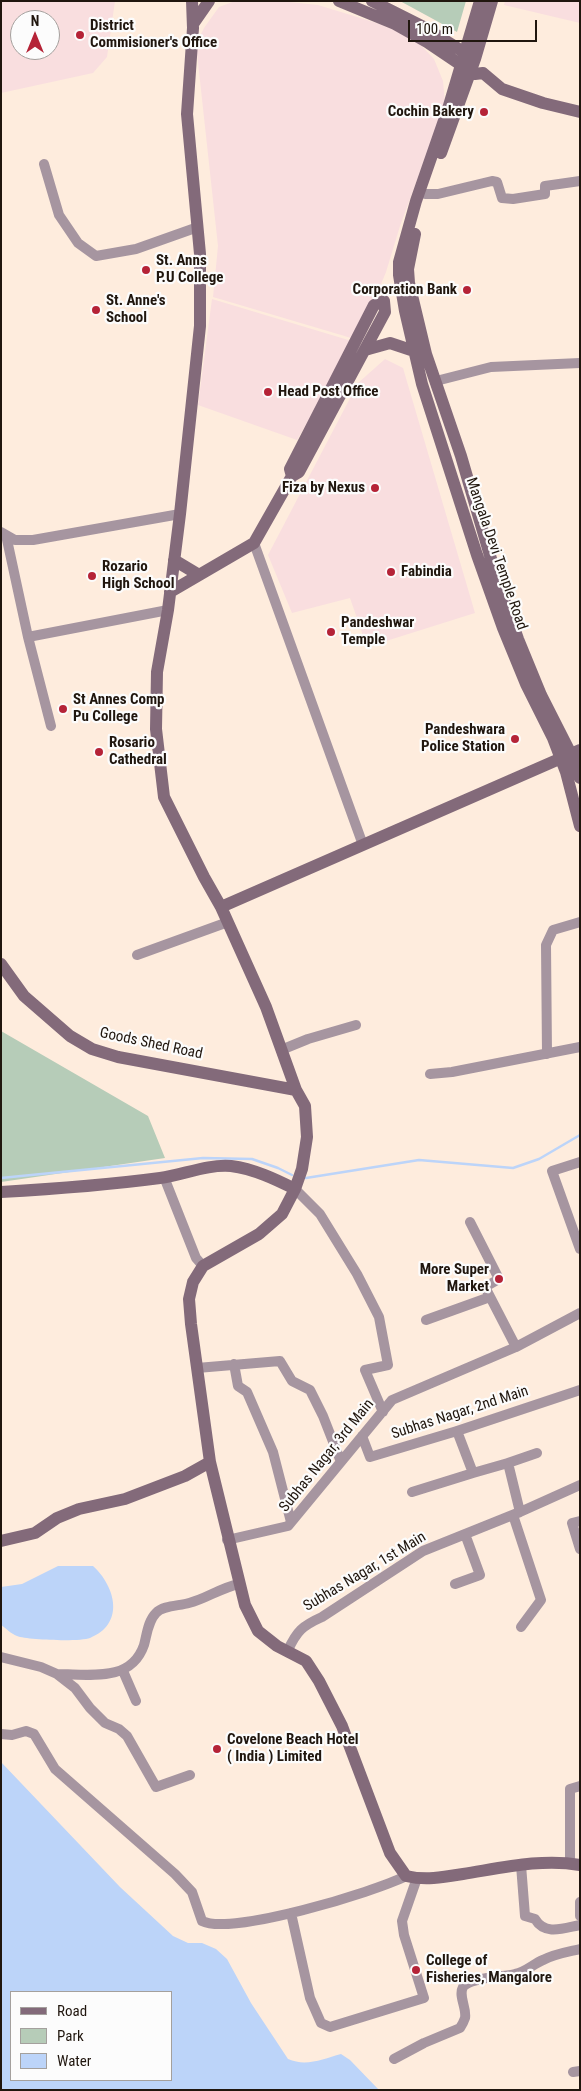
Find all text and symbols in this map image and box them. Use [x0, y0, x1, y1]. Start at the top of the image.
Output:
north arrow [10, 10, 60, 60]
scale bar [411, 10, 540, 42]
text: N [31, 13, 39, 29]
place label: District Commisioner's Office [90, 17, 217, 52]
text: 100 m [416, 20, 453, 38]
marker: District Commisioner's Office [74, 29, 86, 41]
place label: Cochin Bakery [388, 103, 474, 121]
marker: Cochin Bakery [478, 106, 490, 118]
place label: St. Anns P.U College [156, 252, 223, 287]
marker: St. Anns P.U College [140, 264, 152, 276]
place label: Corporation Bank [353, 281, 457, 299]
marker: Corporation Bank [461, 284, 473, 296]
place label: St. Anne's School [106, 292, 166, 327]
marker: St. Anne's School [90, 304, 102, 316]
place label: Head Post Office [278, 383, 379, 401]
marker: Head Post Office [262, 386, 274, 398]
street label: Mangala Devi Temple Road [461, 475, 531, 633]
place label: Fiza by Nexus [282, 479, 365, 497]
marker: Fiza by Nexus [369, 482, 381, 494]
place label: Rozario High School [102, 558, 174, 593]
place label: Fabindia [401, 563, 452, 581]
marker: Fabindia [385, 566, 397, 578]
marker: Rozario High School [86, 570, 98, 582]
place label: Pandeshwar Temple [341, 614, 414, 649]
marker: Pandeshwar Temple [325, 626, 337, 638]
place label: St Annes Comp Pu College [73, 691, 165, 726]
marker: St Annes Comp Pu College [57, 703, 69, 715]
place label: Pandeshwara Police Station [421, 721, 505, 756]
marker: Pandeshwara Police Station [509, 733, 521, 745]
place label: Rosario Cathedral [109, 734, 167, 769]
marker: Rosario Cathedral [93, 746, 105, 758]
street label: Goods Shed Road [98, 1024, 204, 1064]
place label: More Super Market [420, 1261, 489, 1296]
marker: More Super Market [493, 1273, 505, 1285]
street label: Subhas Nagar, 2nd Main [389, 1382, 531, 1444]
street label: Subhas Nagar, 3rd Main [276, 1396, 378, 1516]
street label: Subhas Nagar, 1st Main [301, 1528, 429, 1616]
place label: Covelone Beach Hotel ( India ) Limited [227, 1731, 359, 1766]
marker: Covelone Beach Hotel ( India ) Limited [211, 1743, 223, 1755]
place label: College of Fisheries, Mangalore [426, 1952, 552, 1987]
marker: College of Fisheries, Mangalore [410, 1964, 422, 1976]
legend [10, 1991, 172, 2081]
text: Road [57, 2002, 87, 2020]
text: Park [57, 2027, 84, 2045]
text: Water [57, 2052, 91, 2070]

